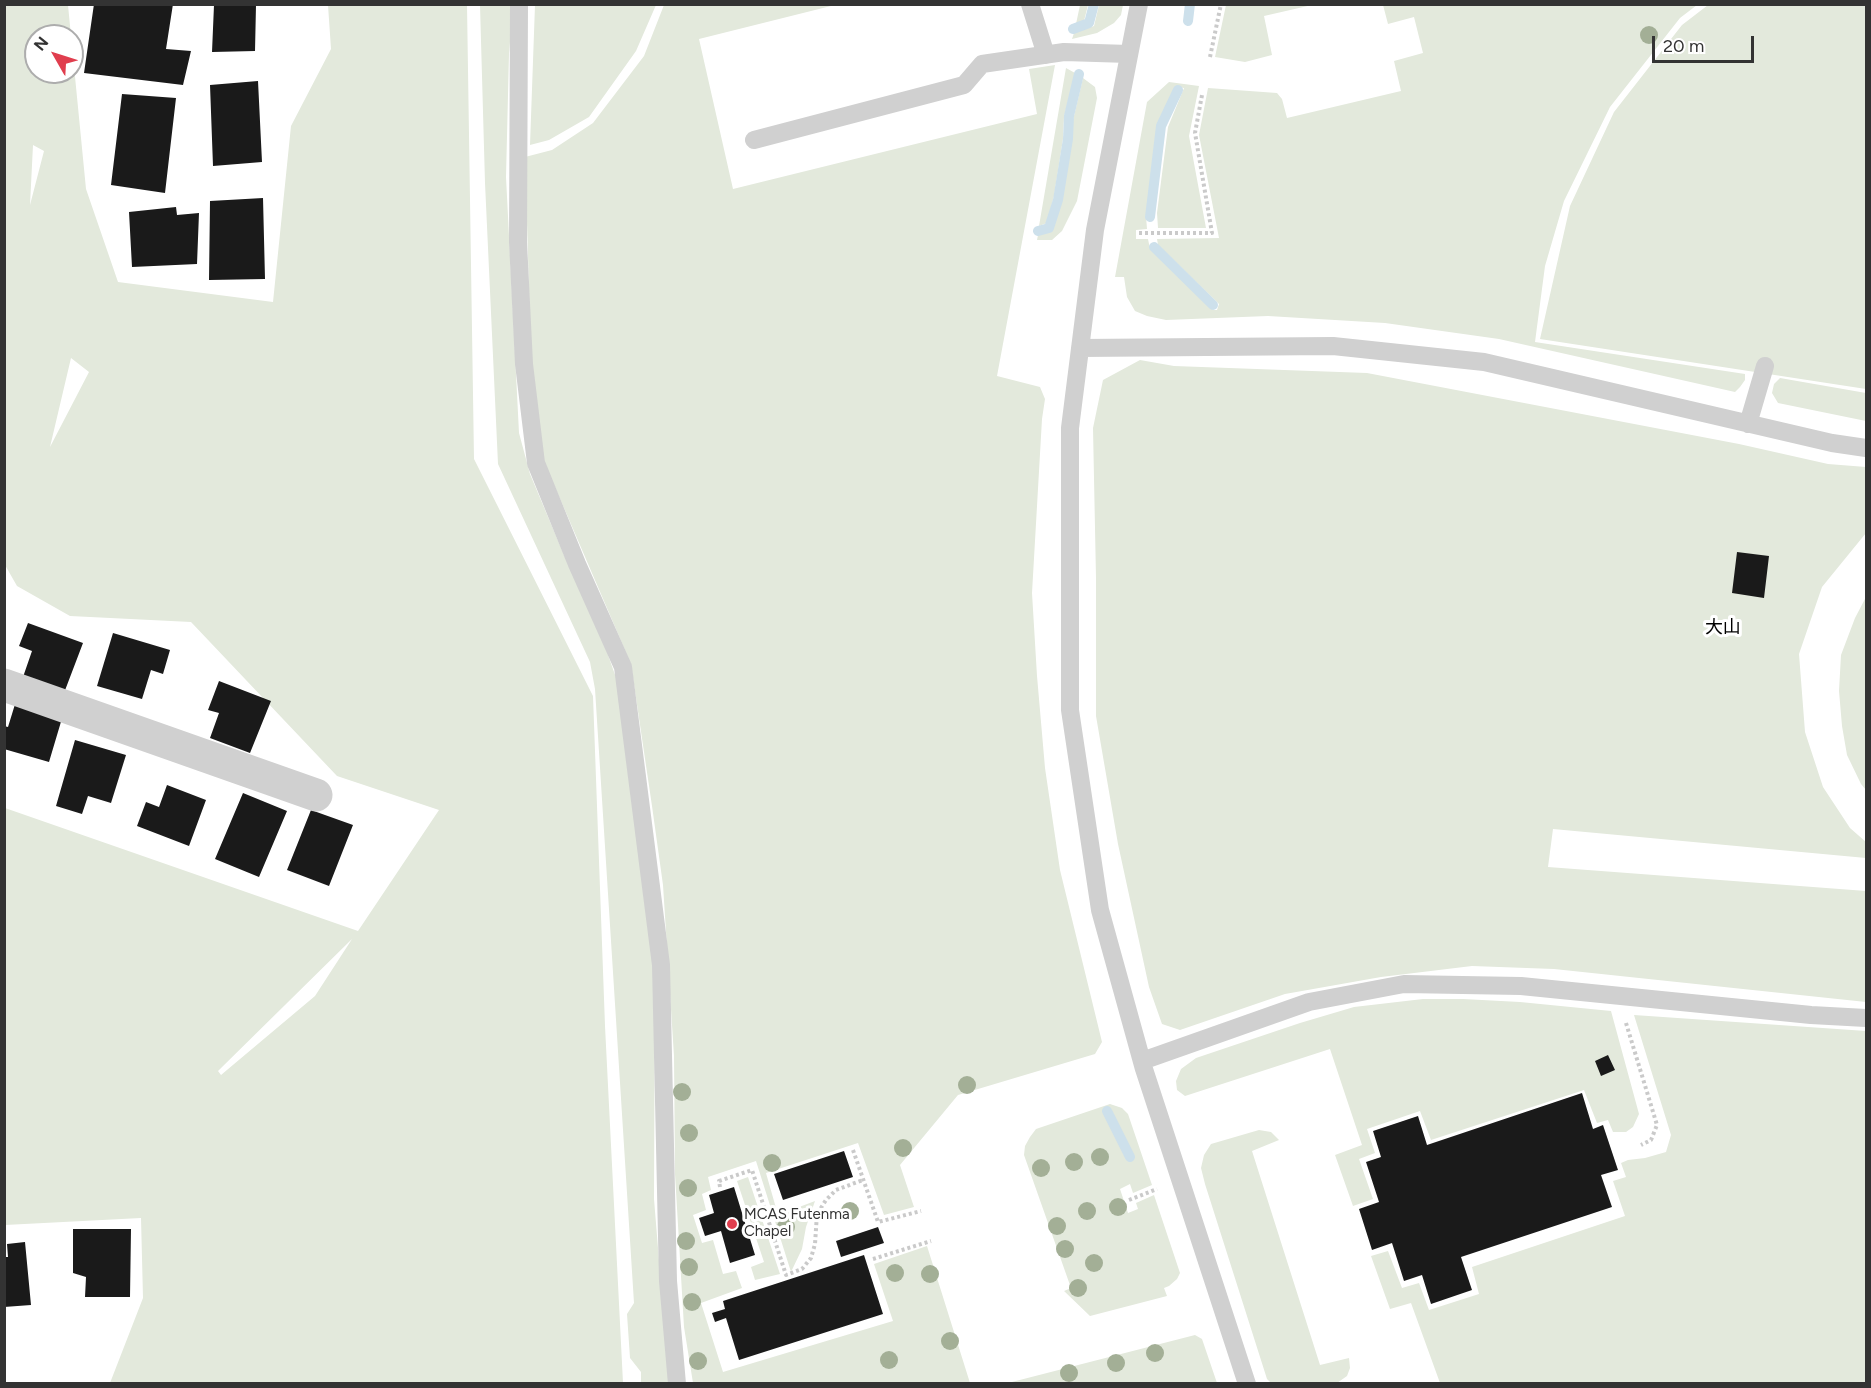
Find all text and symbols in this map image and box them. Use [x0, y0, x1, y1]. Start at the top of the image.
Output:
north arrow [24, 24, 84, 84]
scale bar [1655, 24, 1757, 62]
text: N [30, 33, 52, 54]
text: 20 m [1663, 35, 1704, 57]
district label: 大山 [1705, 617, 1741, 639]
place label: MCAS Futenma Chapel [744, 1206, 850, 1241]
marker: MCAS Futenma Chapel [725, 1217, 739, 1231]

